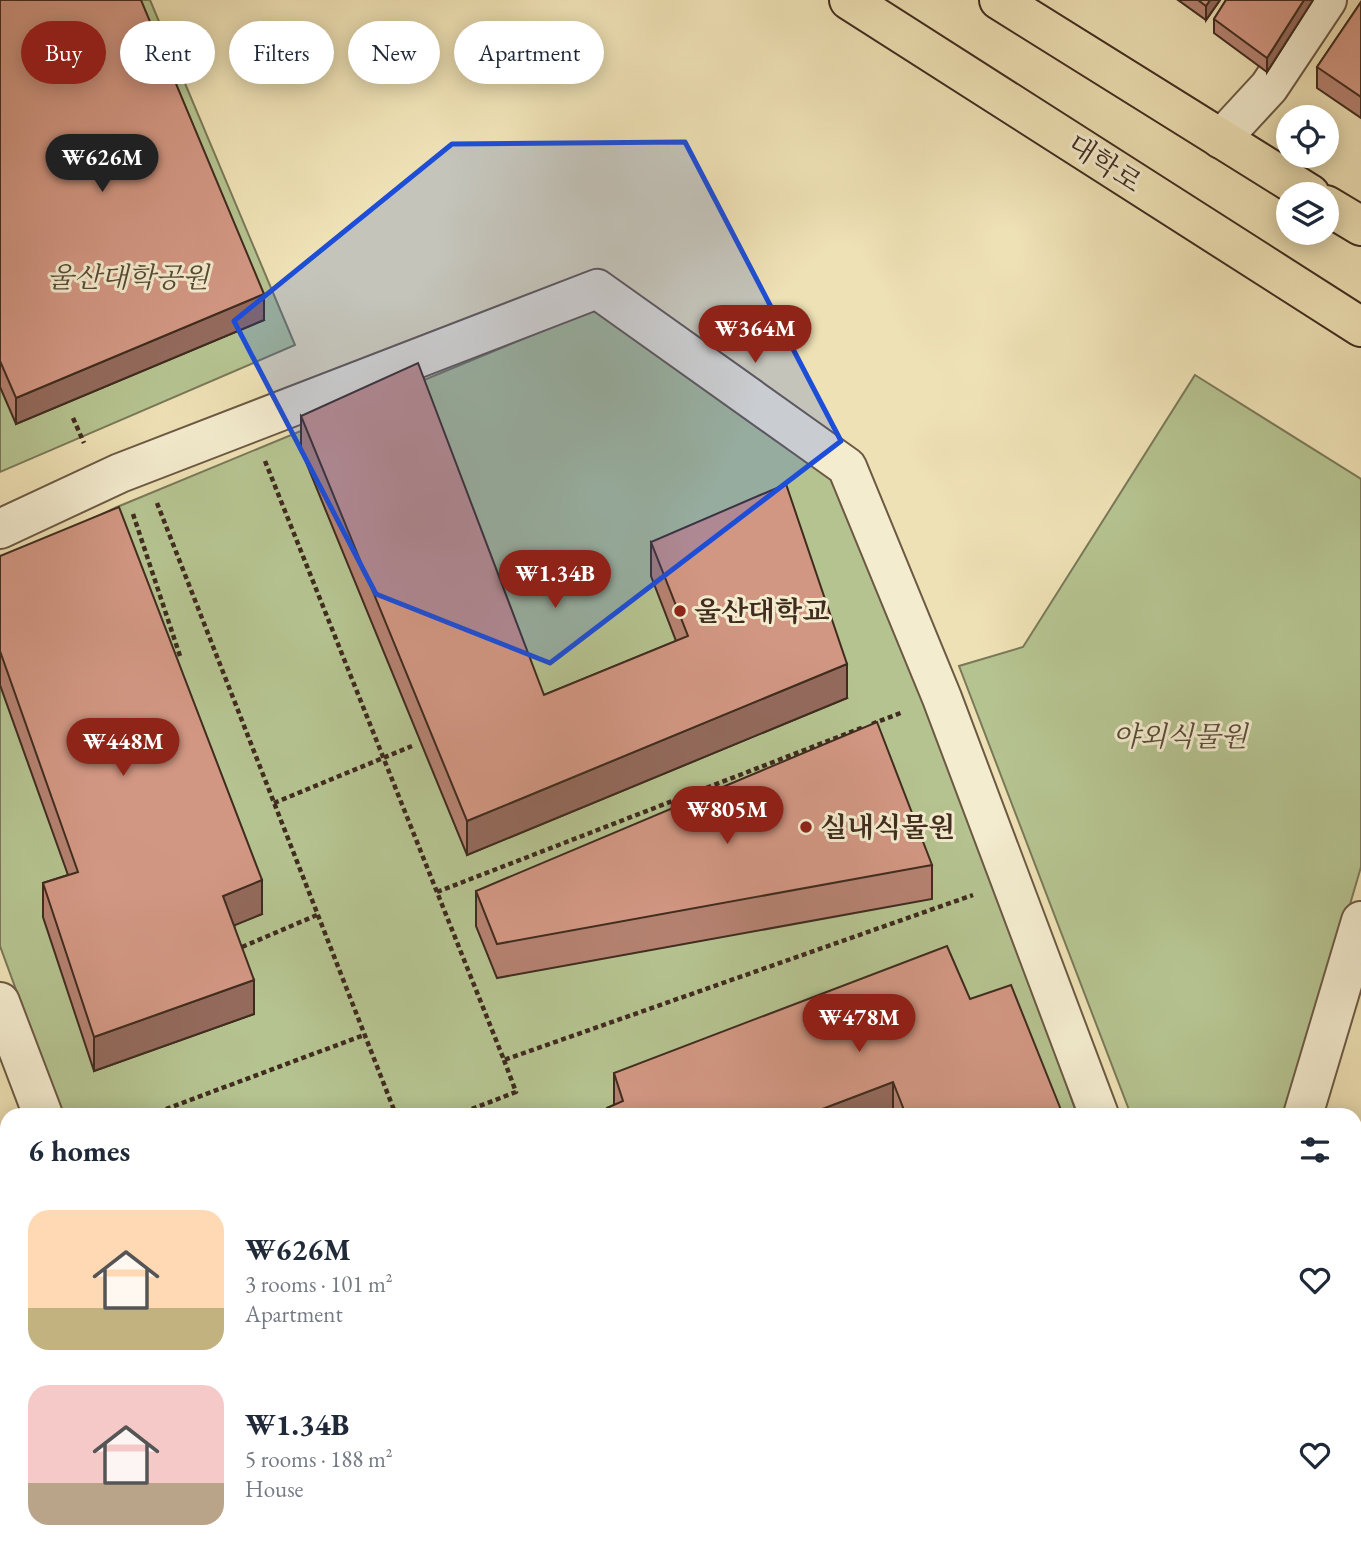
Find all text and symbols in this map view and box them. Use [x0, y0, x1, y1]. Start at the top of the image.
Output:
chip: Buy [21, 21, 106, 84]
chip: Rent [120, 21, 215, 84]
chip: Filters [229, 21, 334, 84]
chip: New [348, 21, 440, 84]
chip: Apartment [454, 21, 604, 84]
map controls [1276, 105, 1339, 245]
button: locate [1276, 105, 1339, 168]
street label: 대학로 [1061, 126, 1149, 200]
pin: ₩626M [53, 134, 151, 194]
text: ₩626M [61, 142, 143, 172]
button: layers [1276, 182, 1339, 245]
park label: 울산대학공원 [47, 259, 211, 295]
pin: ₩364M [706, 306, 804, 365]
text: ₩364M [714, 313, 796, 343]
pin: ₩1.34B [498, 550, 612, 610]
text: ₩1.34B [515, 558, 595, 588]
place label: 울산대학교 [694, 593, 829, 629]
marker: 울산대학교 [672, 603, 688, 619]
pin: ₩448M [74, 718, 172, 778]
park label: 야외식물원 [1112, 718, 1250, 754]
text: ₩448M [82, 726, 164, 756]
pin: ₩805M [678, 786, 776, 846]
text: ₩805M [686, 794, 768, 824]
place label: 실내식물원 [820, 809, 955, 845]
marker: 실내식물원 [798, 819, 814, 835]
pin: ₩478M [810, 995, 908, 1054]
text: ₩478M [818, 1002, 900, 1032]
text: 6 homes [28, 1131, 130, 1170]
icon: filters [1296, 1131, 1334, 1169]
text: ₩626M [245, 1230, 351, 1269]
icon: home [84, 1238, 168, 1322]
icon: heart [1296, 1261, 1334, 1299]
text: 3 rooms · 101 m² [245, 1269, 393, 1299]
text: Apartment [245, 1299, 343, 1329]
text: ₩1.34B [245, 1405, 349, 1444]
icon: home [84, 1413, 168, 1497]
icon: heart [1296, 1436, 1334, 1474]
text: 5 rooms · 188 m² [245, 1444, 393, 1474]
text: House [245, 1474, 304, 1504]

